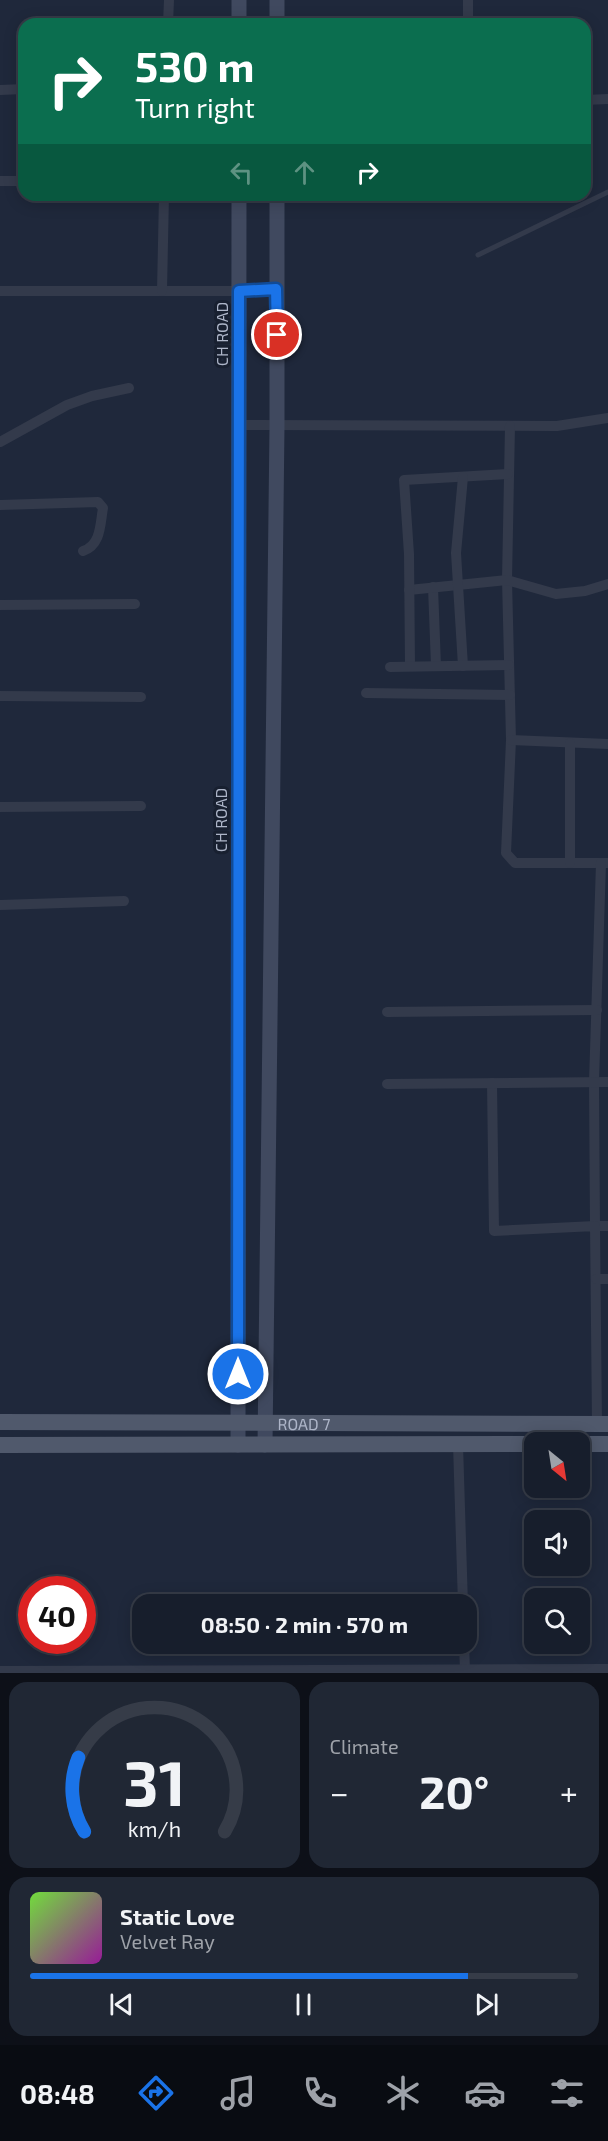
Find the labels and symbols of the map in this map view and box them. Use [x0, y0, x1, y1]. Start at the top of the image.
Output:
street label: CH ROAD [212, 302, 231, 366]
pin [251, 309, 302, 360]
street label: CH ROAD [211, 788, 230, 852]
position arrow [206, 1342, 270, 1406]
street label: ROAD 7 [278, 1413, 330, 1433]
north arrow [524, 1432, 590, 1498]
speed limit sign: 40 [18, 1576, 96, 1654]

